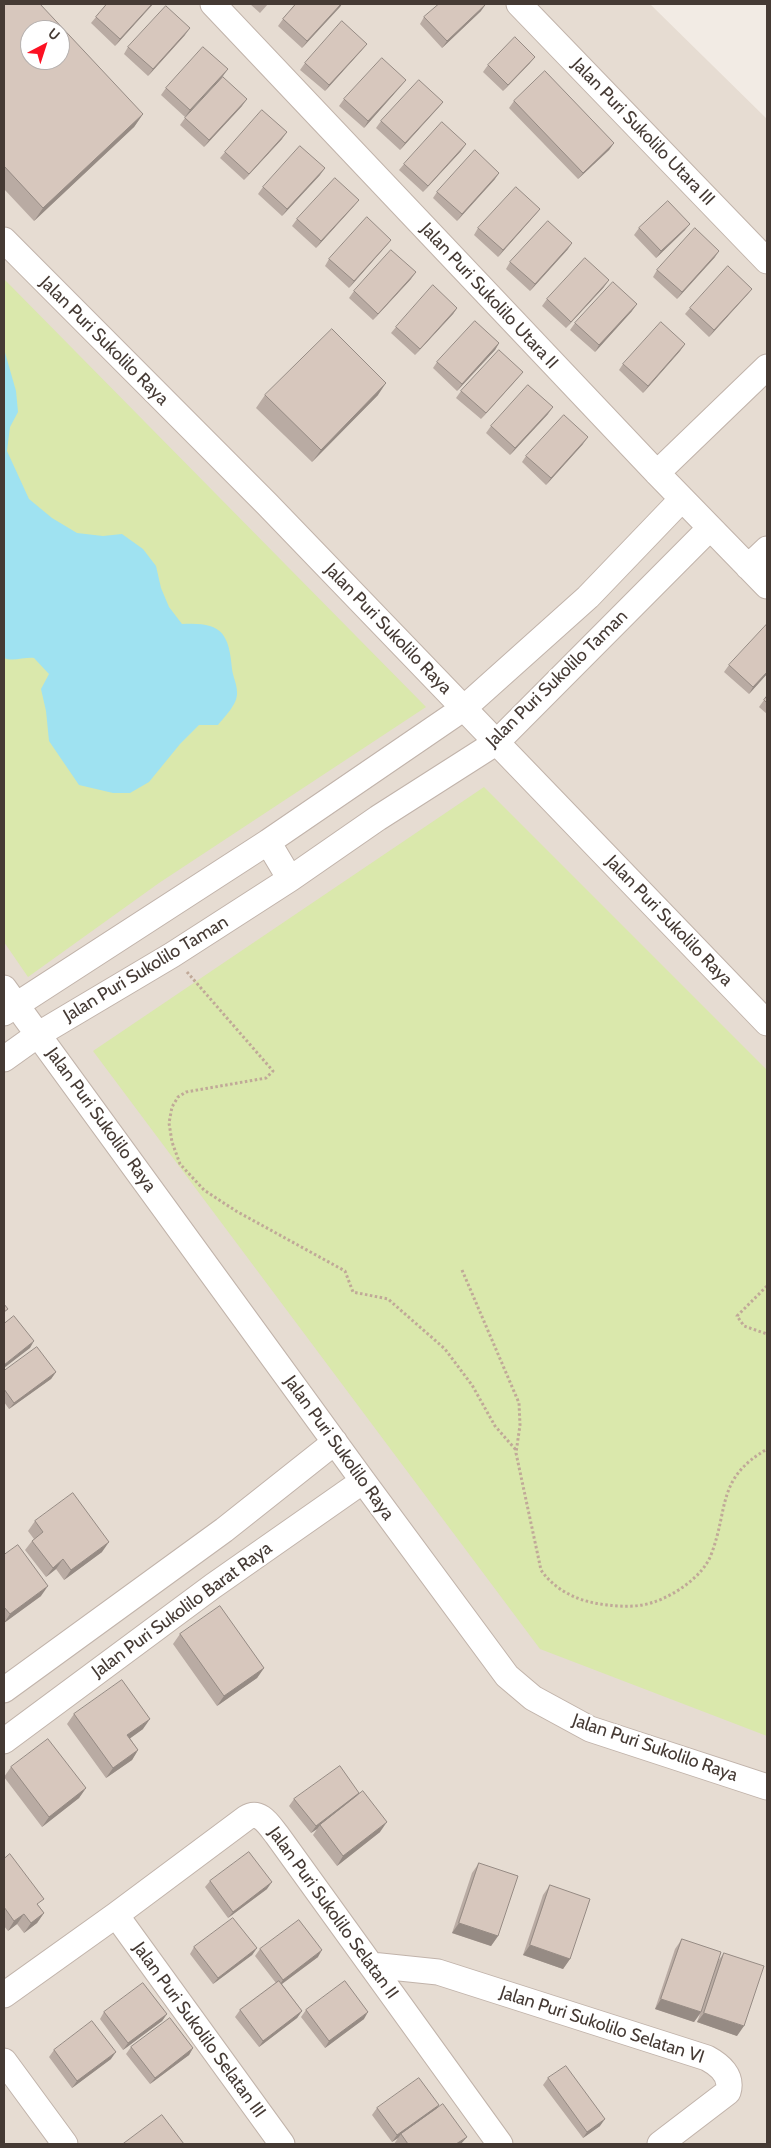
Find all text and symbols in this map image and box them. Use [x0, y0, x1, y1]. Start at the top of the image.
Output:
north arrow [20, 20, 70, 70]
text: U [44, 24, 64, 44]
street label: Jalan Puri Sukolilo Utara III [567, 54, 719, 210]
street label: Jalan Puri Sukolilo Utara II [416, 218, 562, 374]
street label: Jalan Puri Sukolilo Raya [35, 272, 173, 410]
street label: Jalan Puri Sukolilo Raya [320, 559, 456, 699]
street label: Jalan Puri Sukolilo Taman [482, 606, 632, 752]
street label: Jalan Puri Sukolilo Raya [601, 851, 737, 991]
street label: Jalan Puri Sukolilo Taman [60, 911, 232, 1027]
street label: Jalan Puri Sukolilo Raya [41, 1043, 161, 1197]
street label: Jalan Puri Sukolilo Raya [279, 1371, 399, 1525]
street label: Jalan Puri Sukolilo Barat Raya [88, 1537, 276, 1683]
street label: Jalan Puri Sukolilo Raya [569, 1710, 741, 1786]
street label: Jalan Puri Sukolilo Selatan II [263, 1823, 403, 2003]
street label: Jalan Puri Sukolilo Selatan III [128, 1938, 270, 2122]
street label: Jalan Puri Sukolilo Selatan VI [497, 1982, 707, 2068]

